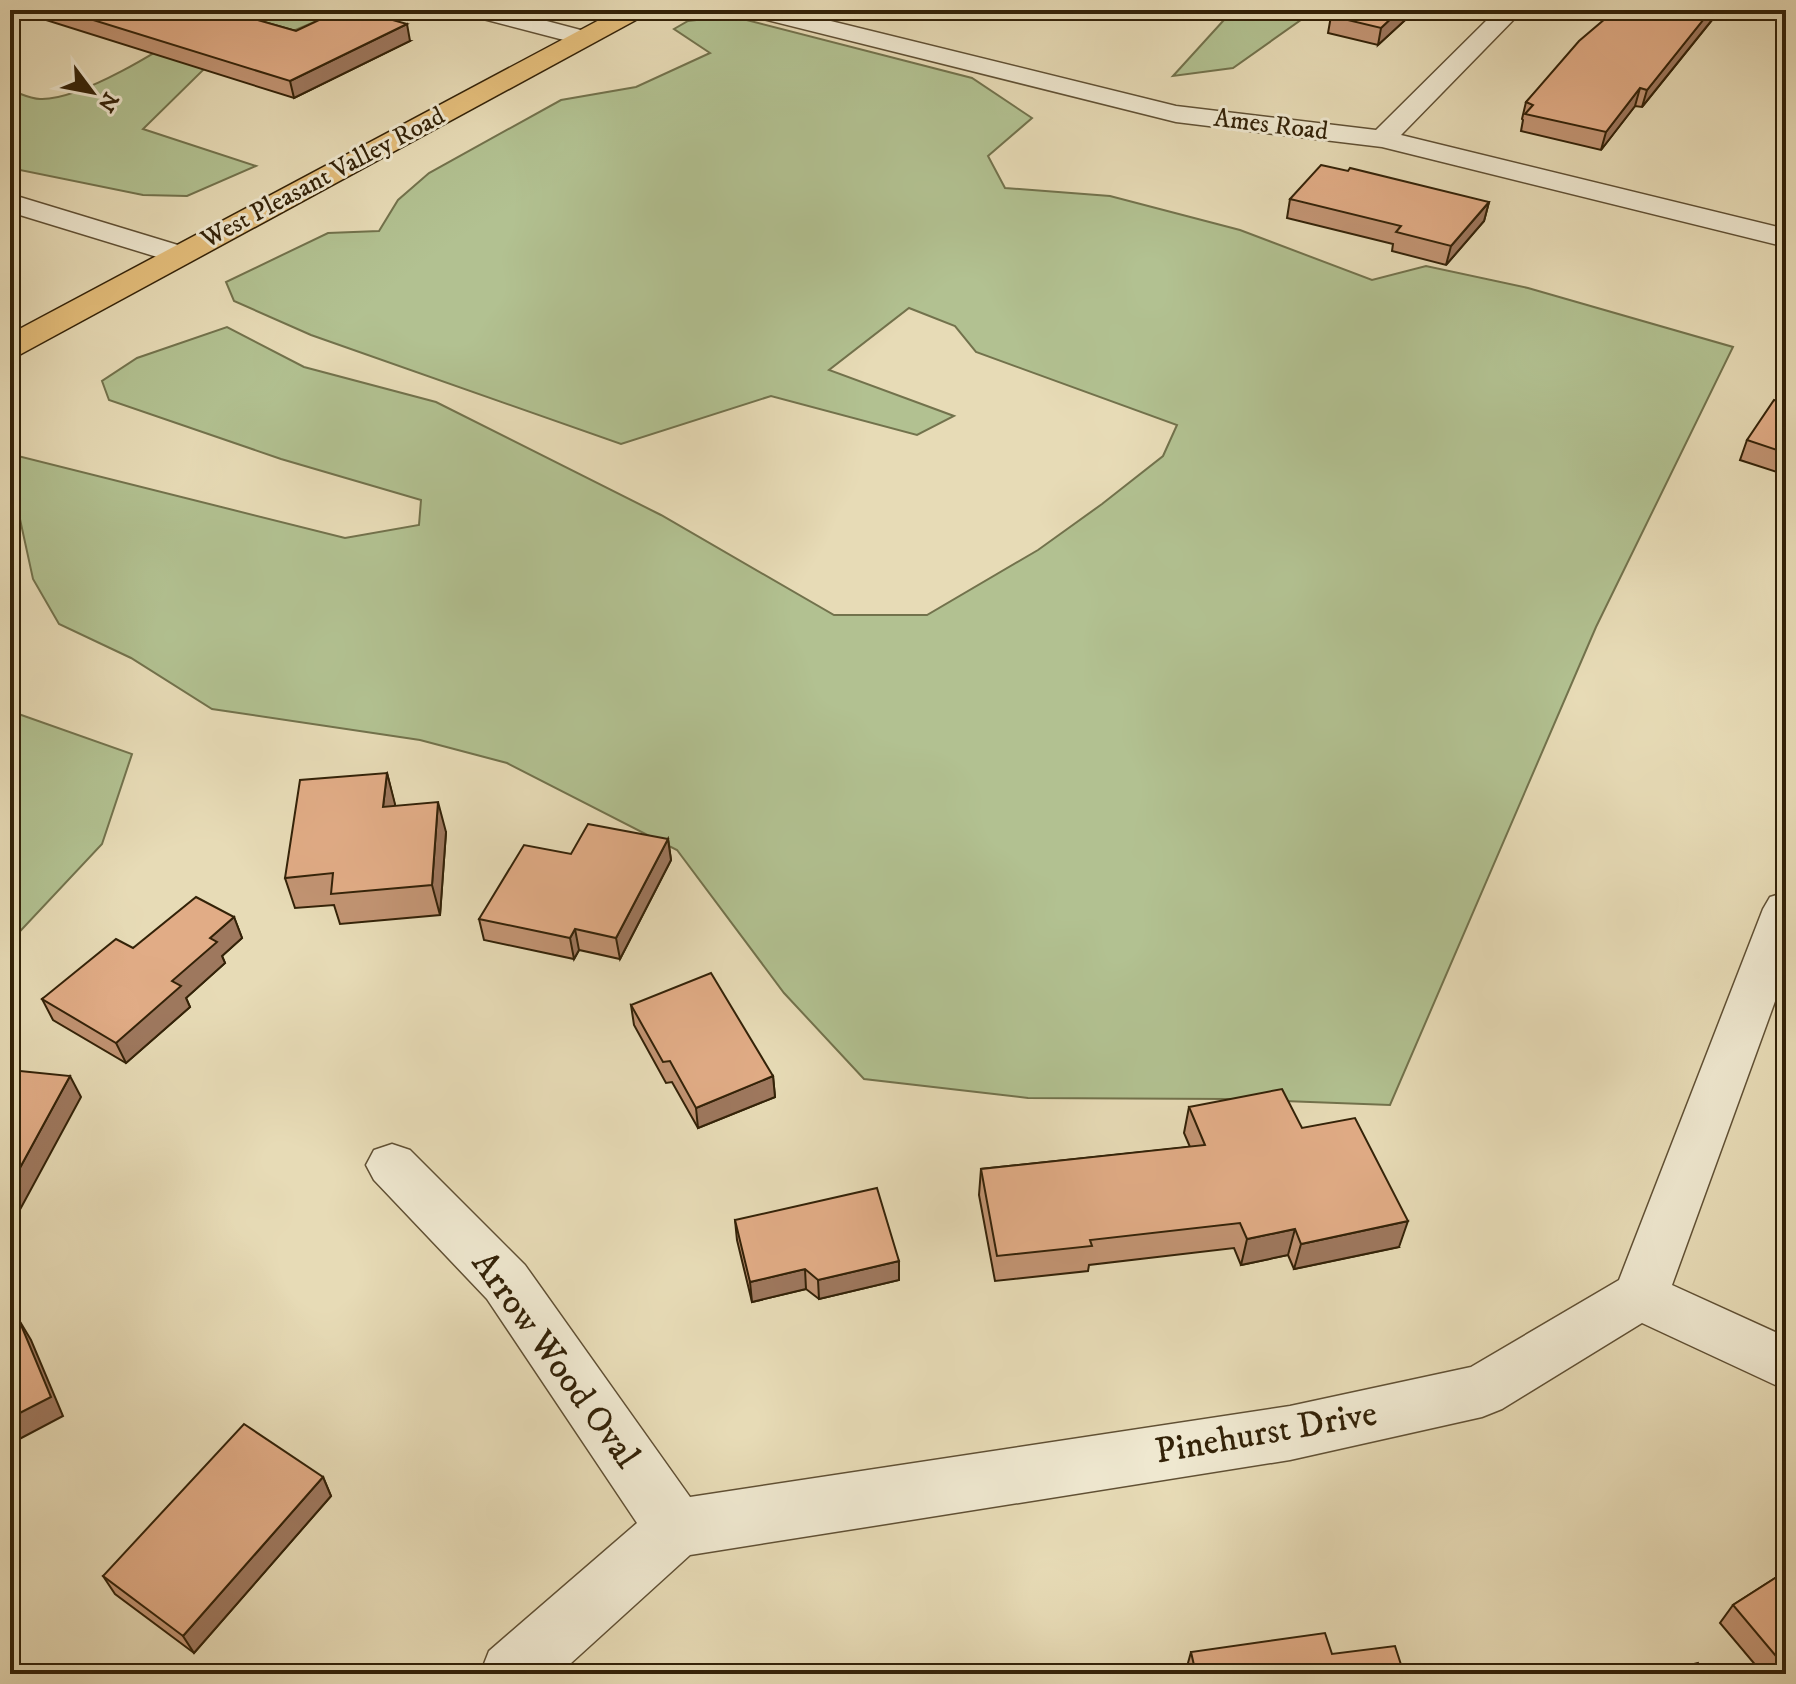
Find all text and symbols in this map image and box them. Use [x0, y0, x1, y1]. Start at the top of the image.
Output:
north arrow [52, 52, 132, 132]
text: N [91, 87, 124, 117]
street label: West Pleasant Valley Road [195, 100, 451, 257]
street label: Ames Road [1212, 102, 1330, 148]
street label: Arrow Wood Oval [461, 1243, 649, 1477]
street label: Pinehurst Drive [1151, 1391, 1381, 1475]

